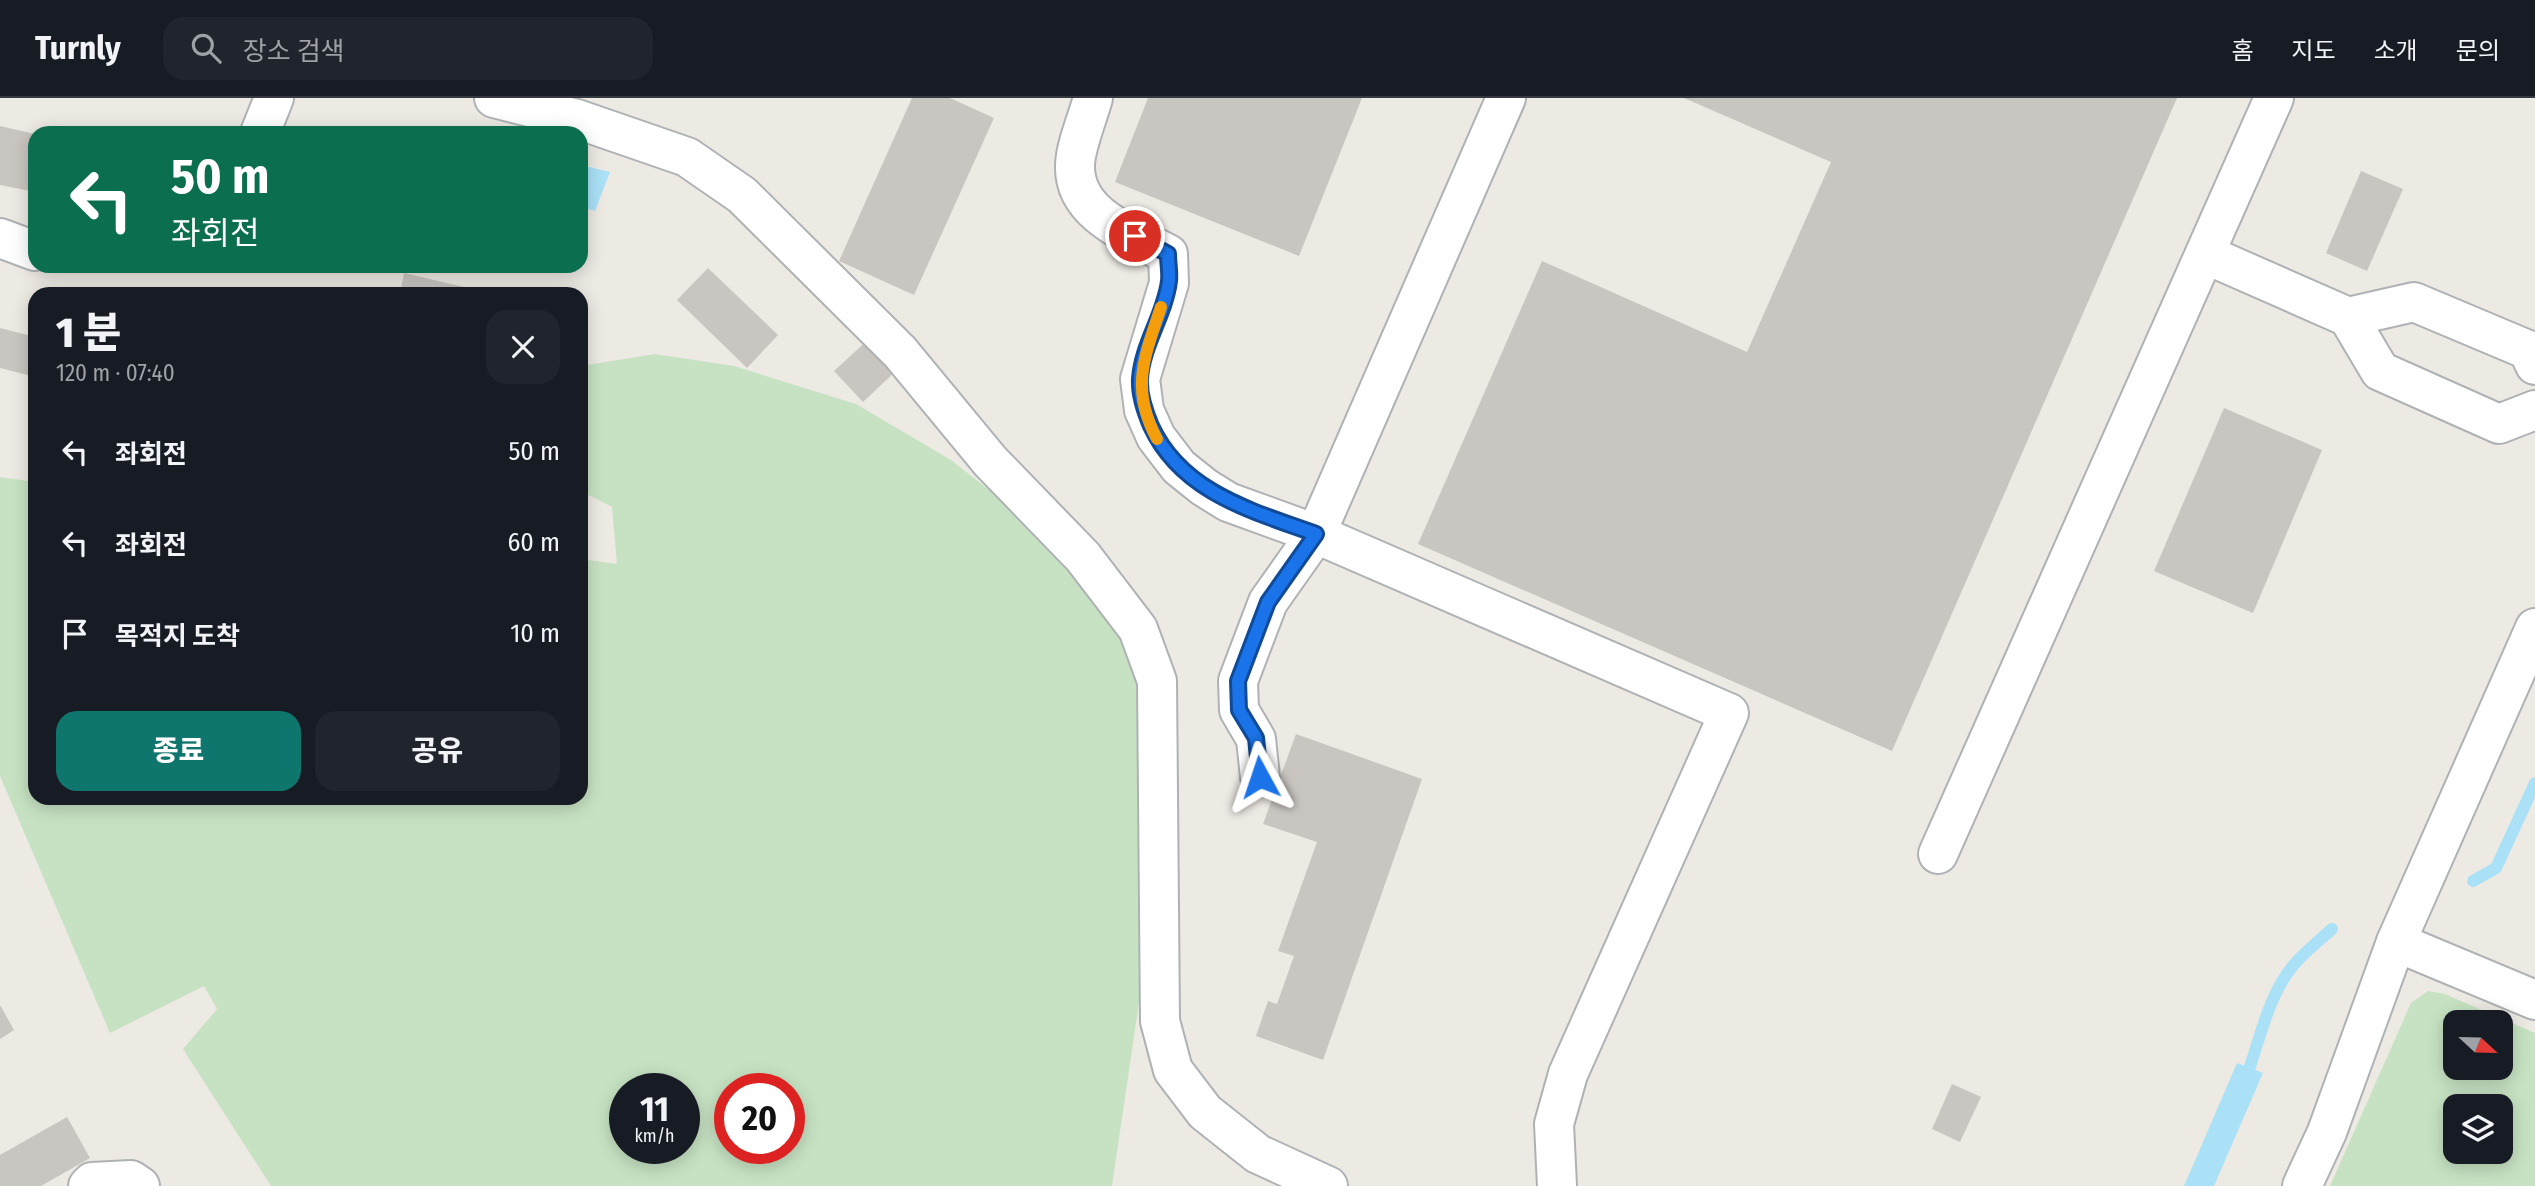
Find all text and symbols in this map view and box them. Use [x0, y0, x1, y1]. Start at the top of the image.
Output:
search box [163, 17, 653, 80]
text: Turnly [35, 28, 121, 68]
icon: search [187, 29, 225, 67]
text: 장소 검색 [243, 36, 345, 67]
text: 홈 [2231, 37, 2253, 65]
text: 지도 [2291, 37, 2336, 65]
text: 소개 [2374, 37, 2418, 65]
text: 문의 [2456, 37, 2500, 65]
text: 50 m [171, 147, 269, 206]
icon: left [56, 154, 147, 245]
pin [1105, 206, 1165, 266]
text: 좌회전 [171, 214, 259, 252]
icon: arrive [1116, 217, 1154, 255]
text: 1 분 [56, 308, 121, 358]
button: close [486, 310, 560, 384]
text: 120 m · 07:40 [56, 359, 175, 387]
icon: left [56, 433, 94, 471]
text: 50 m [508, 436, 560, 467]
text: 좌회전 [115, 439, 187, 470]
icon: left [56, 524, 94, 562]
text: 60 m [507, 527, 560, 558]
text: 좌회전 [115, 530, 187, 561]
icon: arrive [56, 615, 94, 653]
text: 10 m [510, 618, 560, 649]
text: 목적지 도착 [115, 621, 240, 652]
button: 종료 [56, 711, 301, 791]
button: 공유 [315, 711, 560, 791]
position arrow [1223, 740, 1297, 814]
north arrow [2443, 1010, 2513, 1080]
map controls [2443, 1010, 2513, 1164]
speed limit sign: 20 [714, 1073, 805, 1164]
text: 11 [640, 1088, 669, 1130]
button: layers [2443, 1094, 2513, 1164]
text: km/h [634, 1125, 675, 1147]

